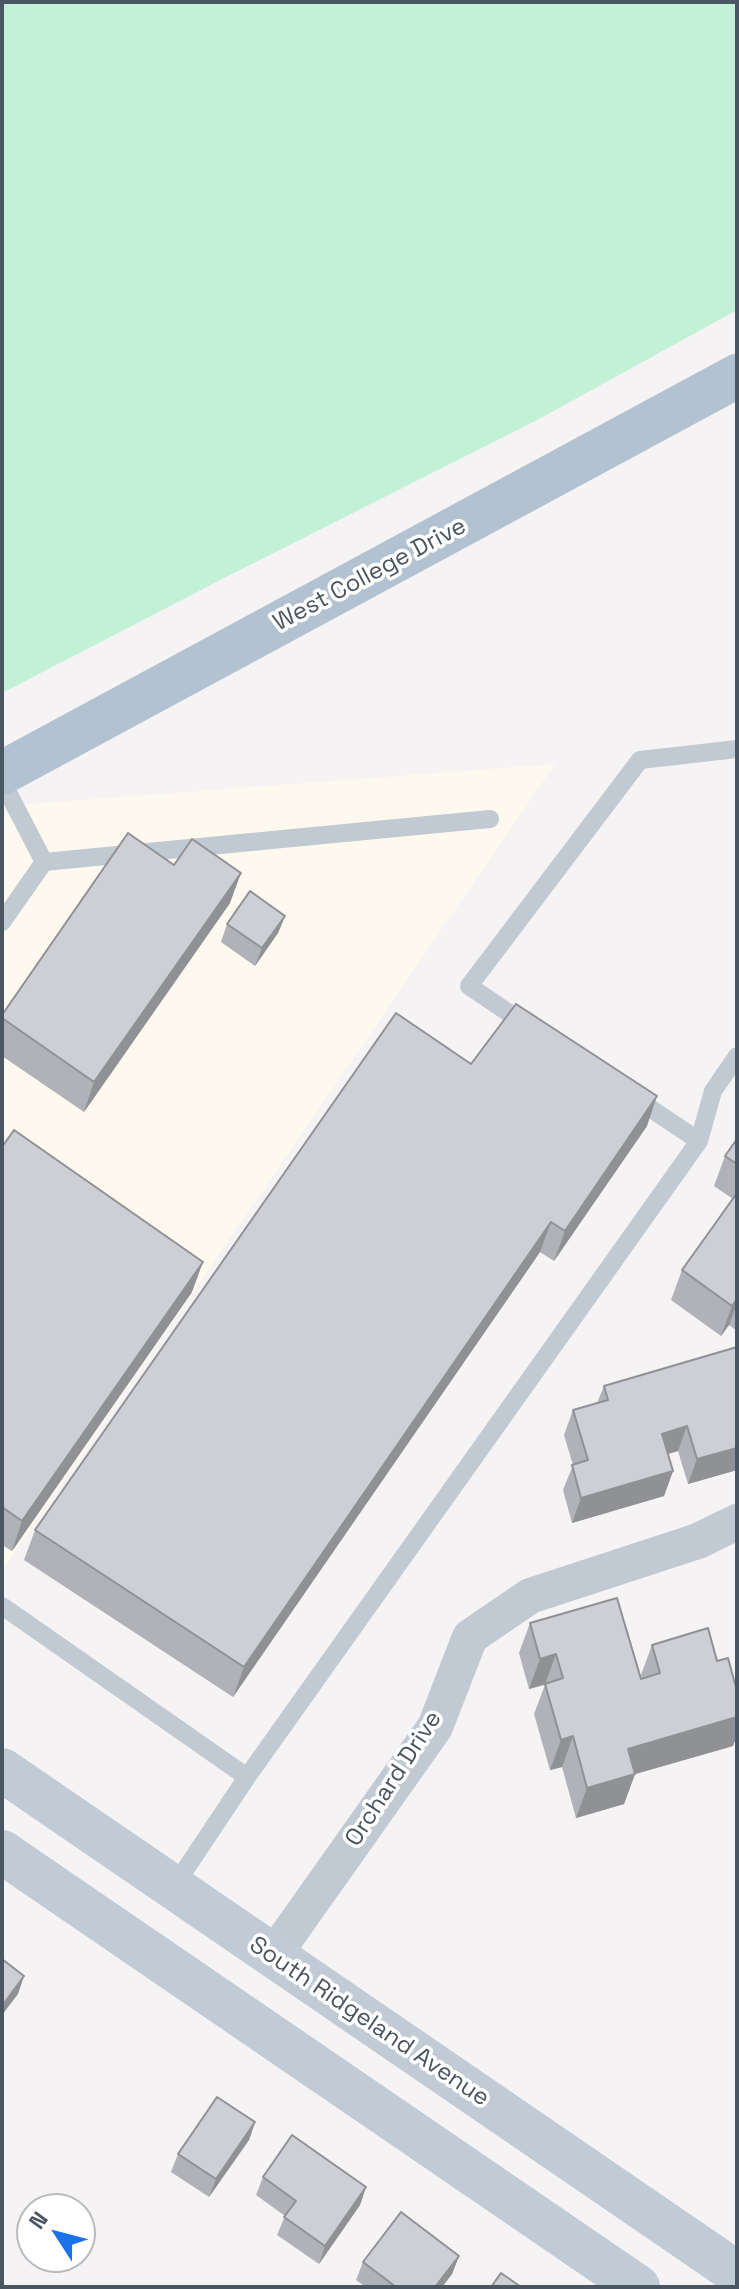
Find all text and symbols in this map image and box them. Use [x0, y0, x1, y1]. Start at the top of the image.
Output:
street label: West College Drive [269, 512, 471, 638]
street label: Orchard Drive [340, 1706, 448, 1852]
street label: South Ridgeland Avenue [244, 1931, 494, 2113]
north arrow [16, 2193, 96, 2273]
text: N [23, 2206, 54, 2234]

